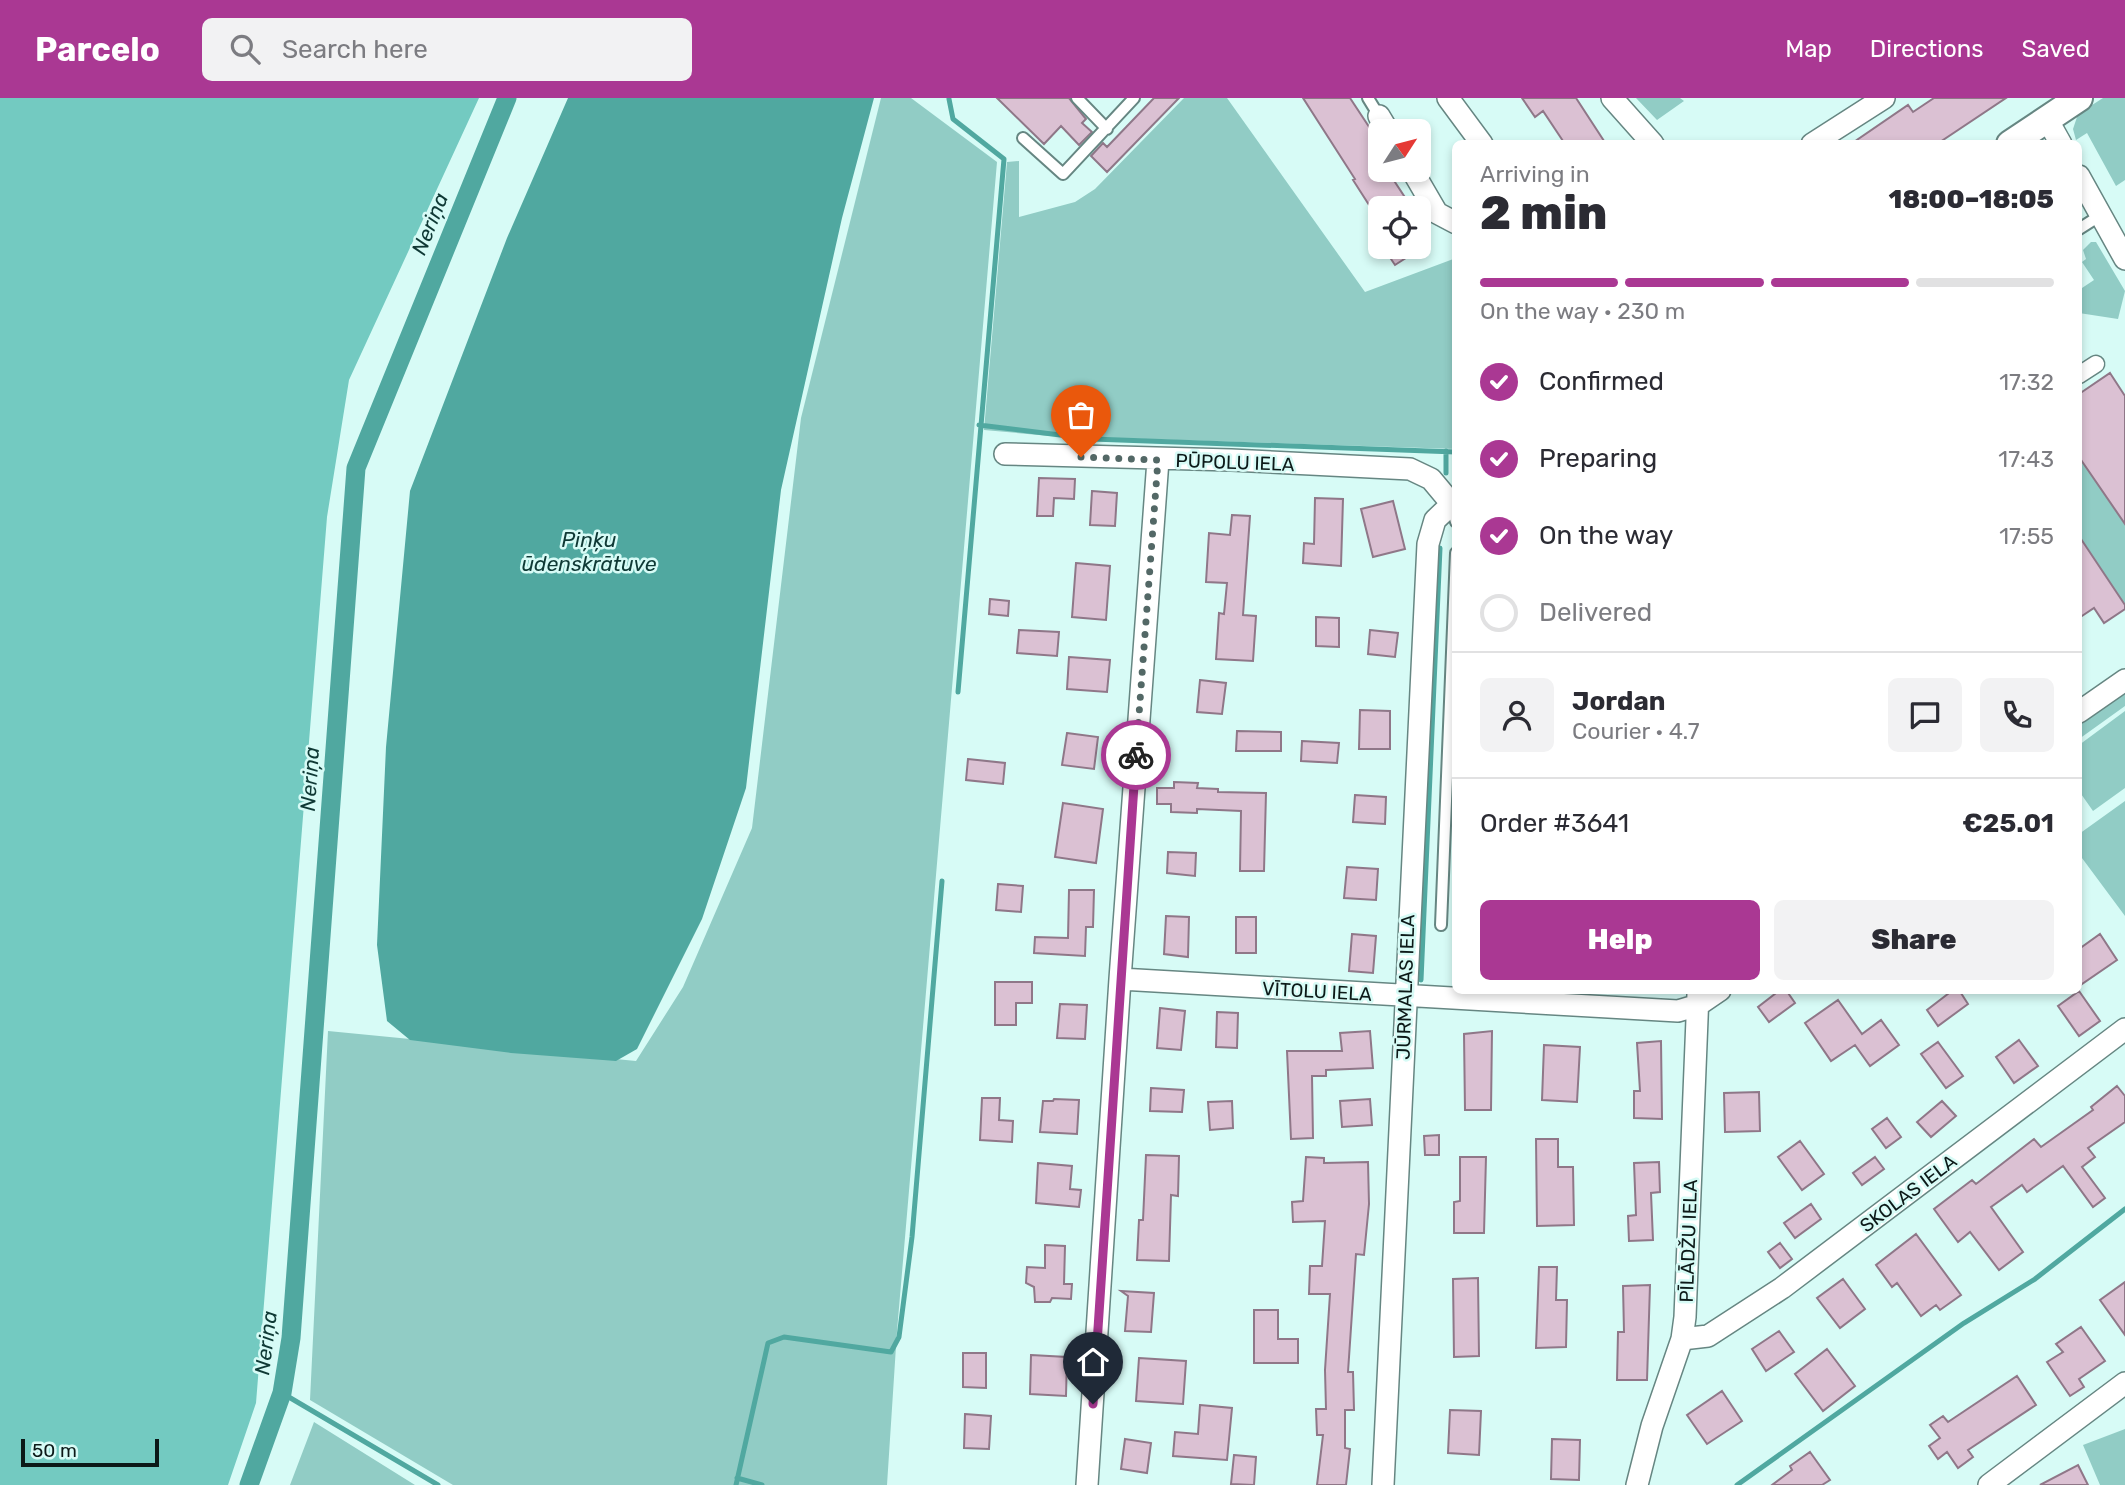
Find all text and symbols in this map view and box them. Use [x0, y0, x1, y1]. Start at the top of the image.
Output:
search box [202, 18, 692, 81]
text: Parcelo [35, 30, 160, 69]
icon: search [226, 30, 264, 68]
text: Search here [282, 34, 428, 65]
text: Map [1785, 35, 1832, 63]
text: Directions [1870, 35, 1983, 63]
text: Saved [2021, 35, 2090, 63]
north arrow [1368, 119, 1432, 182]
map controls [1368, 119, 1431, 259]
text: Arriving in [1480, 160, 1590, 188]
text: 18:00–18:05 [1889, 184, 2054, 215]
text: 2 min [1480, 186, 1607, 241]
water label: Neriņa [406, 189, 453, 258]
button: locate [1368, 196, 1431, 259]
text: On the way · 230 m [1480, 297, 1685, 325]
icon: check [1480, 363, 1518, 401]
text: Confirmed [1539, 366, 1664, 397]
text: 17:32 [1999, 368, 2054, 396]
pin [1051, 385, 1111, 457]
icon: bag [1062, 396, 1100, 434]
icon: check [1480, 440, 1518, 478]
text: Preparing [1539, 443, 1657, 474]
text: 17:43 [1998, 445, 2054, 473]
street label: PŪPOLU IELA [1175, 449, 1295, 476]
icon: check [1480, 517, 1518, 555]
text: On the way [1539, 520, 1673, 551]
text: 17:55 [1999, 522, 2054, 550]
water label: Piņķu ūdenskrātuve [521, 527, 657, 576]
text: Delivered [1539, 597, 1652, 628]
button: person [1480, 678, 1554, 752]
button: chat [1888, 678, 1962, 752]
button: phone [1980, 678, 2054, 752]
text: Jordan [1572, 686, 1665, 717]
text: Courier · 4.7 [1572, 717, 1699, 745]
courier [1101, 720, 1171, 790]
icon: bike [1117, 736, 1155, 774]
water label: Neriņa [295, 746, 324, 812]
text: Order #3641 [1480, 808, 1629, 839]
text: €25.01 [1962, 808, 2054, 839]
button: Help [1480, 900, 1760, 980]
button: Share [1774, 900, 2054, 980]
street label: JŪRMALAS IELA [1391, 914, 1420, 1060]
street label: VĪTOLU IELA [1262, 977, 1373, 1006]
street label: SKOLAS IELA [1855, 1149, 1961, 1237]
street label: PĪLĀDŽU IELA [1675, 1179, 1702, 1303]
water label: Neriņa [249, 1309, 282, 1376]
pin [1063, 1332, 1123, 1404]
icon: home [1074, 1343, 1112, 1381]
scale bar [21, 1436, 159, 1468]
text: 50 m [32, 1439, 77, 1462]

